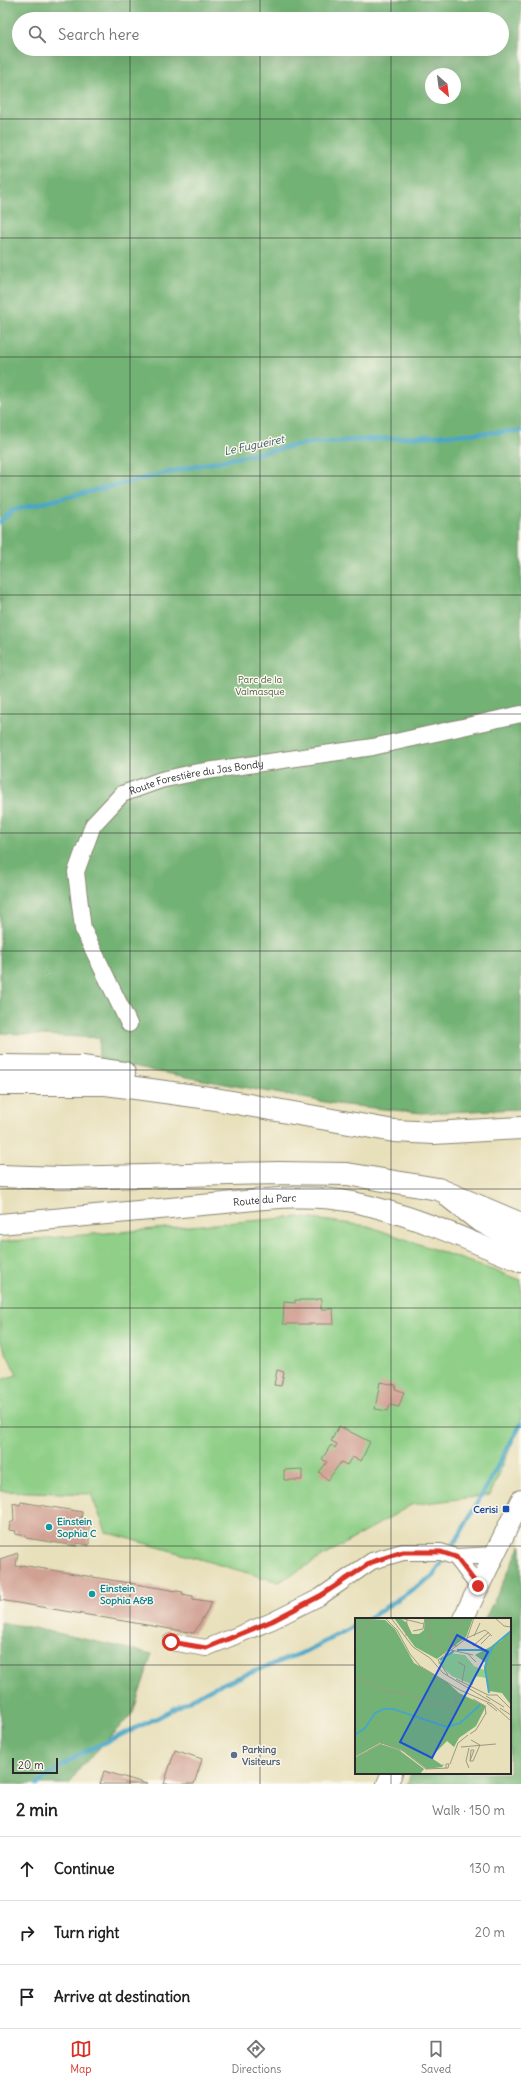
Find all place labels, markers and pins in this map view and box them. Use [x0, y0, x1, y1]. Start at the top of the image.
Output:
place label: Cerisi [473, 1503, 498, 1516]
marker: Cerisi [501, 1504, 511, 1514]
place label: Einstein Sophia C [57, 1515, 97, 1540]
marker: Einstein Sophia C [44, 1522, 54, 1532]
place label: Einstein Sophia A&B [100, 1582, 154, 1607]
marker: Einstein Sophia A&B [87, 1589, 97, 1599]
place label: Parking Visiteurs [242, 1743, 281, 1768]
marker: Parking Visiteurs [229, 1750, 239, 1760]

